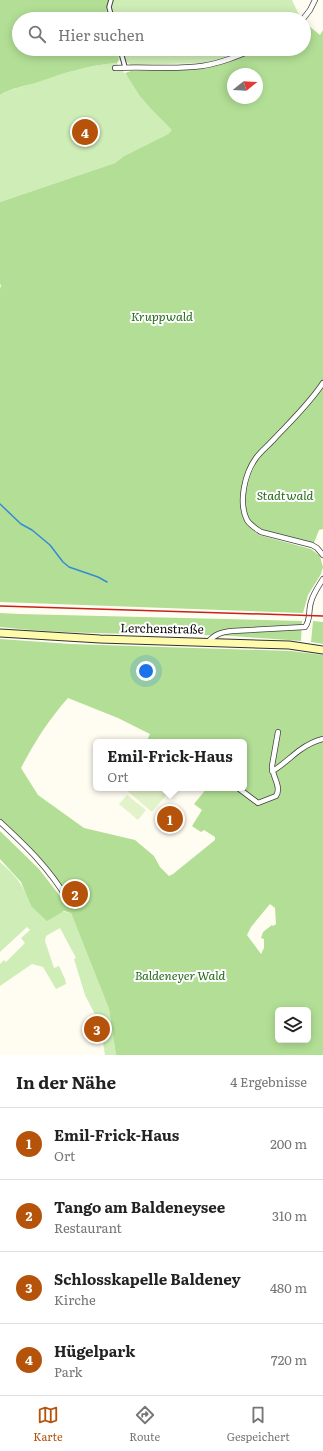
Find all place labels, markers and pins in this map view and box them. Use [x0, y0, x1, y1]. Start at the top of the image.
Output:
pin: 4 [72, 117, 98, 147]
pin: 1 [157, 804, 183, 834]
pin: 2 [62, 879, 88, 909]
pin: 3 [84, 1014, 110, 1044]

